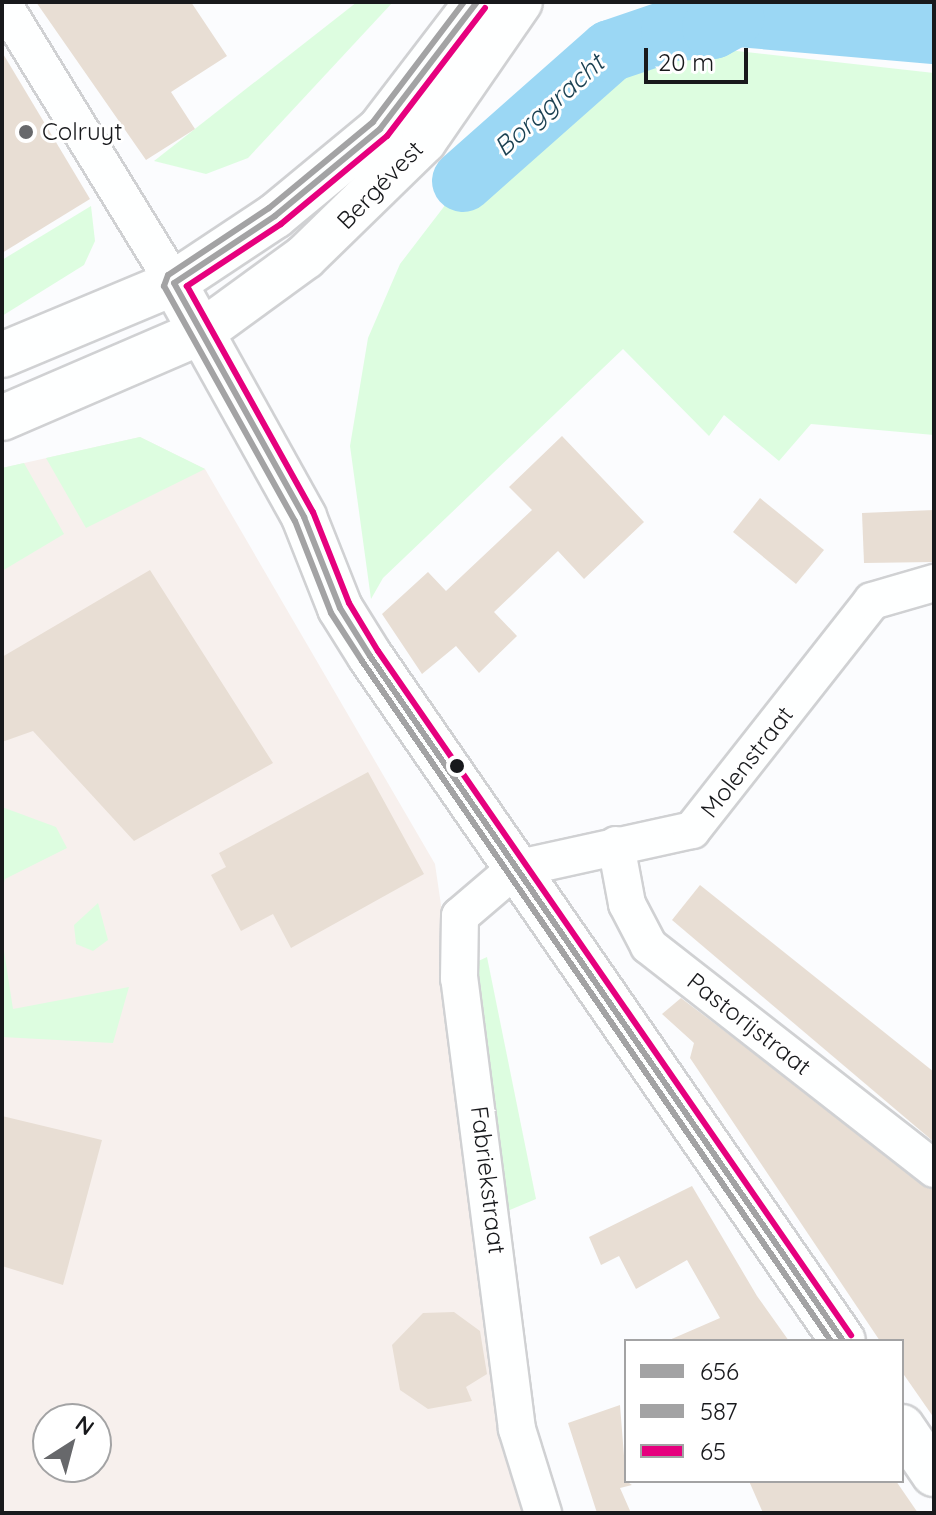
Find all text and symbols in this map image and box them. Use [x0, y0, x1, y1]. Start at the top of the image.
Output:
scale bar [648, 32, 752, 82]
text: 20 m [658, 47, 714, 77]
water label: Borggracht [488, 48, 610, 162]
place label: Colruyt [42, 118, 122, 146]
marker: Colruyt [17, 123, 35, 141]
street label: Bergévest [331, 135, 429, 235]
street label: Molenstraat [695, 701, 799, 823]
unlabelled marker [449, 758, 465, 774]
street label: Pastorijstraat [681, 967, 817, 1081]
street label: Fabriekstraat [465, 1104, 511, 1256]
legend [624, 1339, 904, 1483]
text: 656 [700, 1356, 739, 1386]
text: 587 [700, 1396, 738, 1426]
north arrow [32, 1403, 112, 1483]
text: N [70, 1409, 100, 1441]
text: 65 [700, 1436, 726, 1466]

